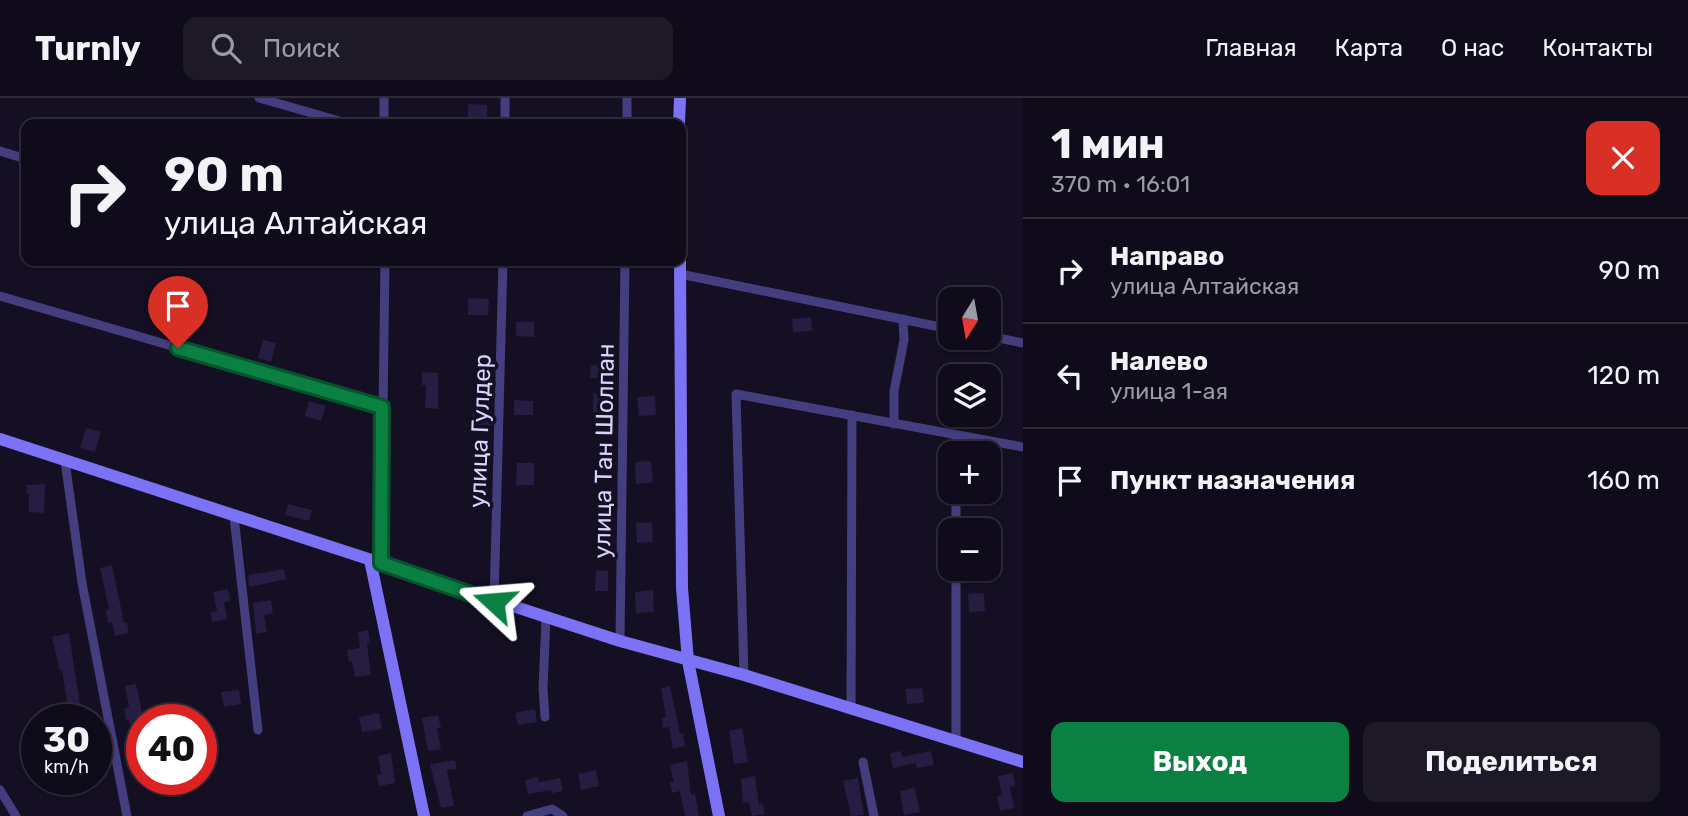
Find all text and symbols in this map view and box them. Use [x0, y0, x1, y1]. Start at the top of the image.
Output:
search box [183, 17, 673, 80]
text: Turnly [35, 29, 141, 68]
icon: search [207, 29, 245, 67]
text: Поиск [263, 33, 340, 64]
text: Главная [1205, 34, 1297, 62]
text: Карта [1335, 34, 1403, 62]
text: О нас [1441, 34, 1504, 62]
text: Контакты [1542, 34, 1653, 62]
text: 1 мин [1051, 119, 1165, 169]
button: close [1586, 121, 1660, 195]
text: 90 m [164, 145, 284, 203]
icon: right [49, 147, 140, 238]
text: 370 m · 16:01 [1051, 170, 1190, 198]
text: улица Алтайская [164, 204, 427, 242]
text: Направо [1110, 241, 1224, 272]
icon: right [1051, 252, 1089, 290]
text: 90 m [1599, 255, 1660, 286]
text: улица Алтайская [1110, 272, 1299, 300]
pin [148, 276, 208, 348]
icon: arrive [159, 287, 197, 325]
north arrow [938, 287, 1001, 350]
map controls [938, 287, 1001, 581]
street label: улица Тан Шолпан [588, 343, 620, 559]
text: Налево [1110, 346, 1208, 377]
street label: улица Гулдер [463, 354, 497, 508]
icon: left [1051, 357, 1089, 395]
text: 120 m [1588, 360, 1660, 391]
button: layers [938, 364, 1001, 427]
text: улица 1-ая [1110, 377, 1228, 405]
button: + [938, 441, 1001, 504]
icon: arrive [1051, 462, 1089, 500]
text: Пункт назначения [1110, 465, 1355, 496]
text: 160 m [1587, 465, 1660, 496]
button: − [938, 518, 1001, 581]
position arrow [457, 565, 531, 639]
speed limit sign: 40 [126, 704, 217, 795]
text: 30 [43, 719, 90, 761]
button: Выход [1051, 722, 1349, 802]
button: Поделиться [1363, 722, 1660, 802]
text: km/h [44, 756, 89, 778]

